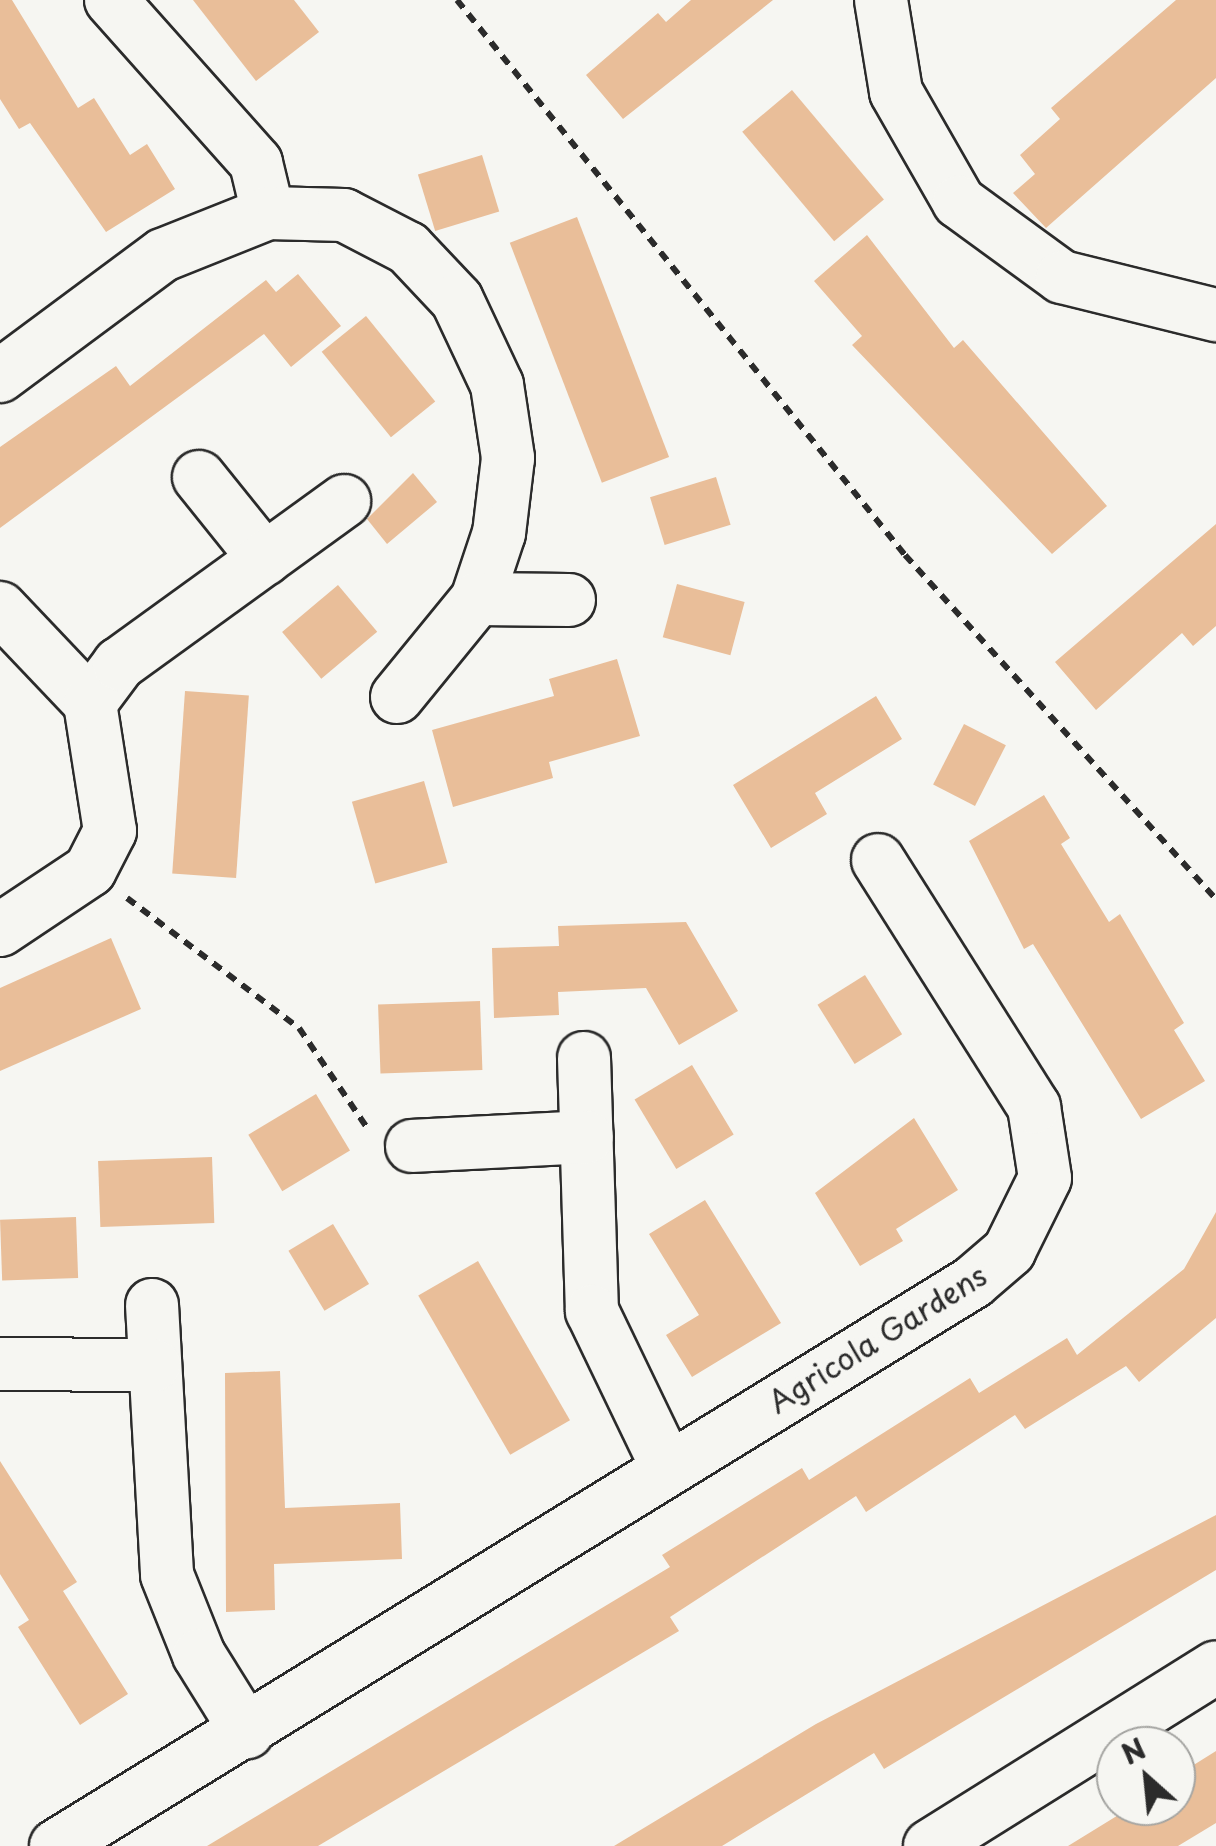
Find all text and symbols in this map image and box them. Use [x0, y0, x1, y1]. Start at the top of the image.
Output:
street label: Agricola Gardens [761, 1256, 993, 1420]
north arrow [1096, 1726, 1196, 1826]
text: N [1113, 1726, 1153, 1775]

